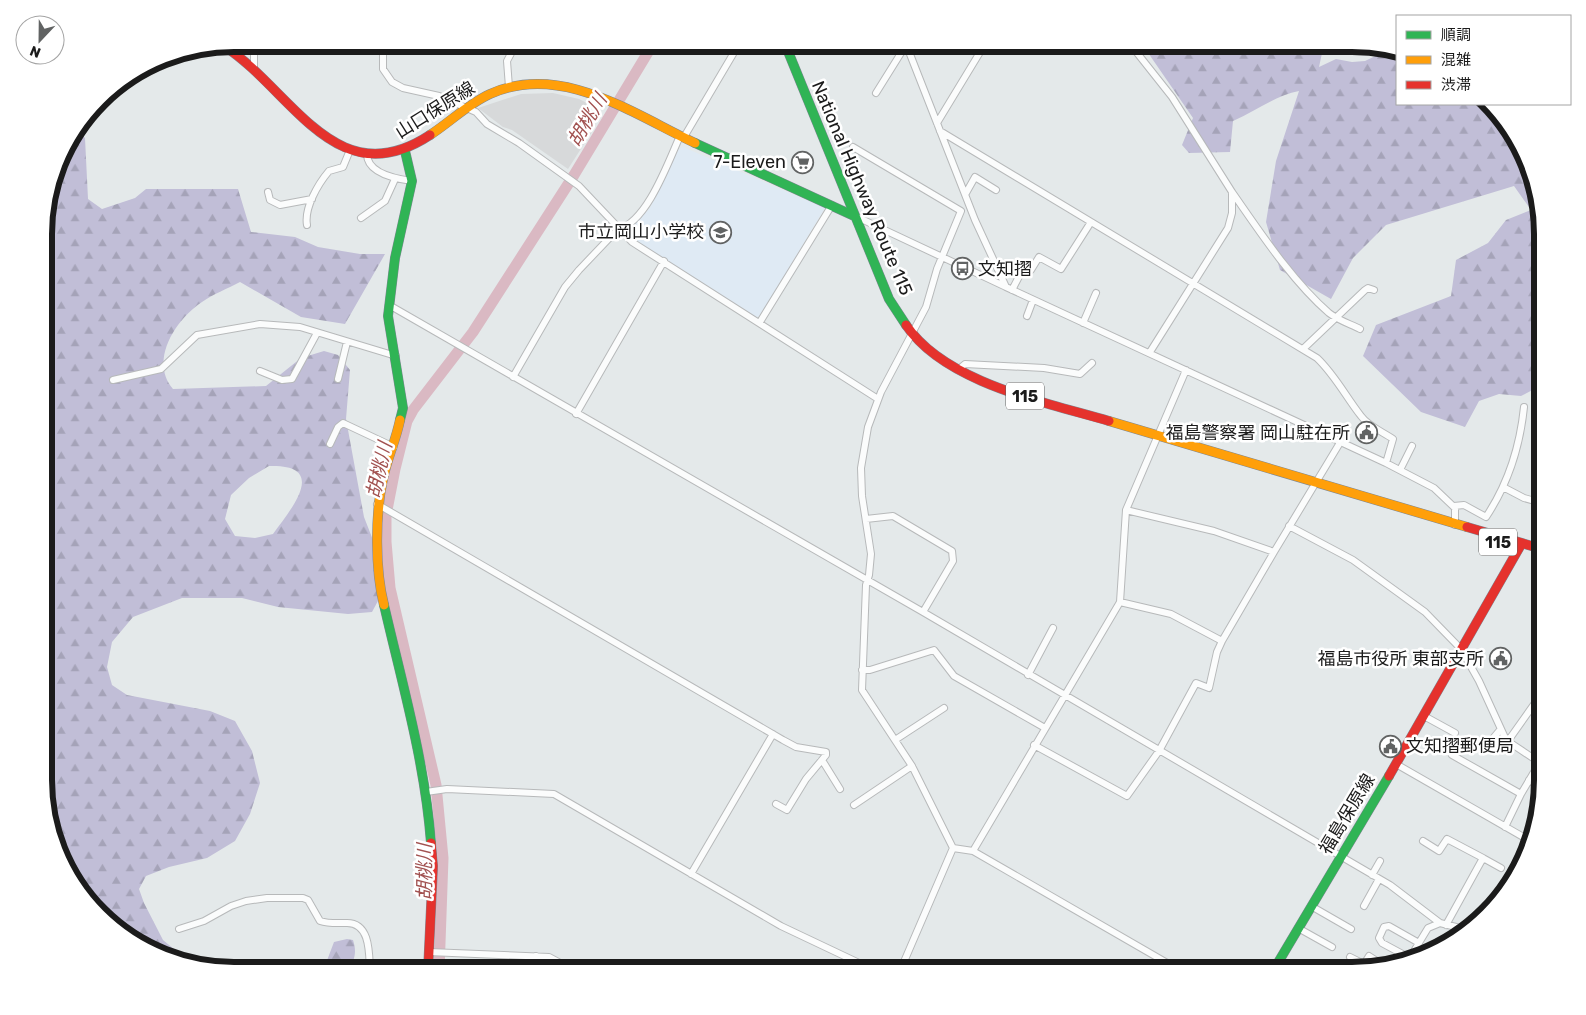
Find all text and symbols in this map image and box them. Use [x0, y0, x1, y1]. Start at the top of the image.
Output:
north arrow [15, 15, 65, 65]
legend [1396, 15, 1571, 105]
text: 順調 [1441, 26, 1471, 44]
text: N [27, 42, 43, 61]
text: 混雑 [1441, 51, 1471, 69]
text: 渋滞 [1441, 76, 1471, 94]
street label: 山口保原線 [391, 77, 479, 143]
street label: National Highway Route 115 [807, 77, 917, 299]
water label: 胡桃川 [562, 88, 613, 150]
supermarket icon: 7-Eleven [790, 150, 814, 174]
place label: 7-Eleven [713, 151, 786, 173]
school or university icon: 市立岡山小学校 [708, 220, 732, 244]
place label: 市立岡山小学校 [578, 221, 704, 243]
bus stop icon: 文知摺 [950, 257, 974, 281]
place label: 文知摺 [978, 258, 1032, 280]
road number: 115 [1006, 382, 1044, 410]
public building icon: 福島警察署 岡山駐在所 [1354, 421, 1378, 445]
place label: 福島警察署 岡山駐在所 [1166, 422, 1350, 444]
water label: 胡桃川 [361, 438, 397, 500]
road number: 115 [1479, 528, 1517, 556]
public building icon: 福島市役所 東部支所 [1488, 647, 1512, 671]
place label: 福島市役所 東部支所 [1318, 648, 1484, 670]
public building icon: 文知摺郵便局 [1378, 734, 1402, 758]
place label: 文知摺郵便局 [1406, 735, 1514, 757]
street label: 福島保原線 [1314, 770, 1380, 858]
water label: 胡桃川 [413, 842, 436, 901]

